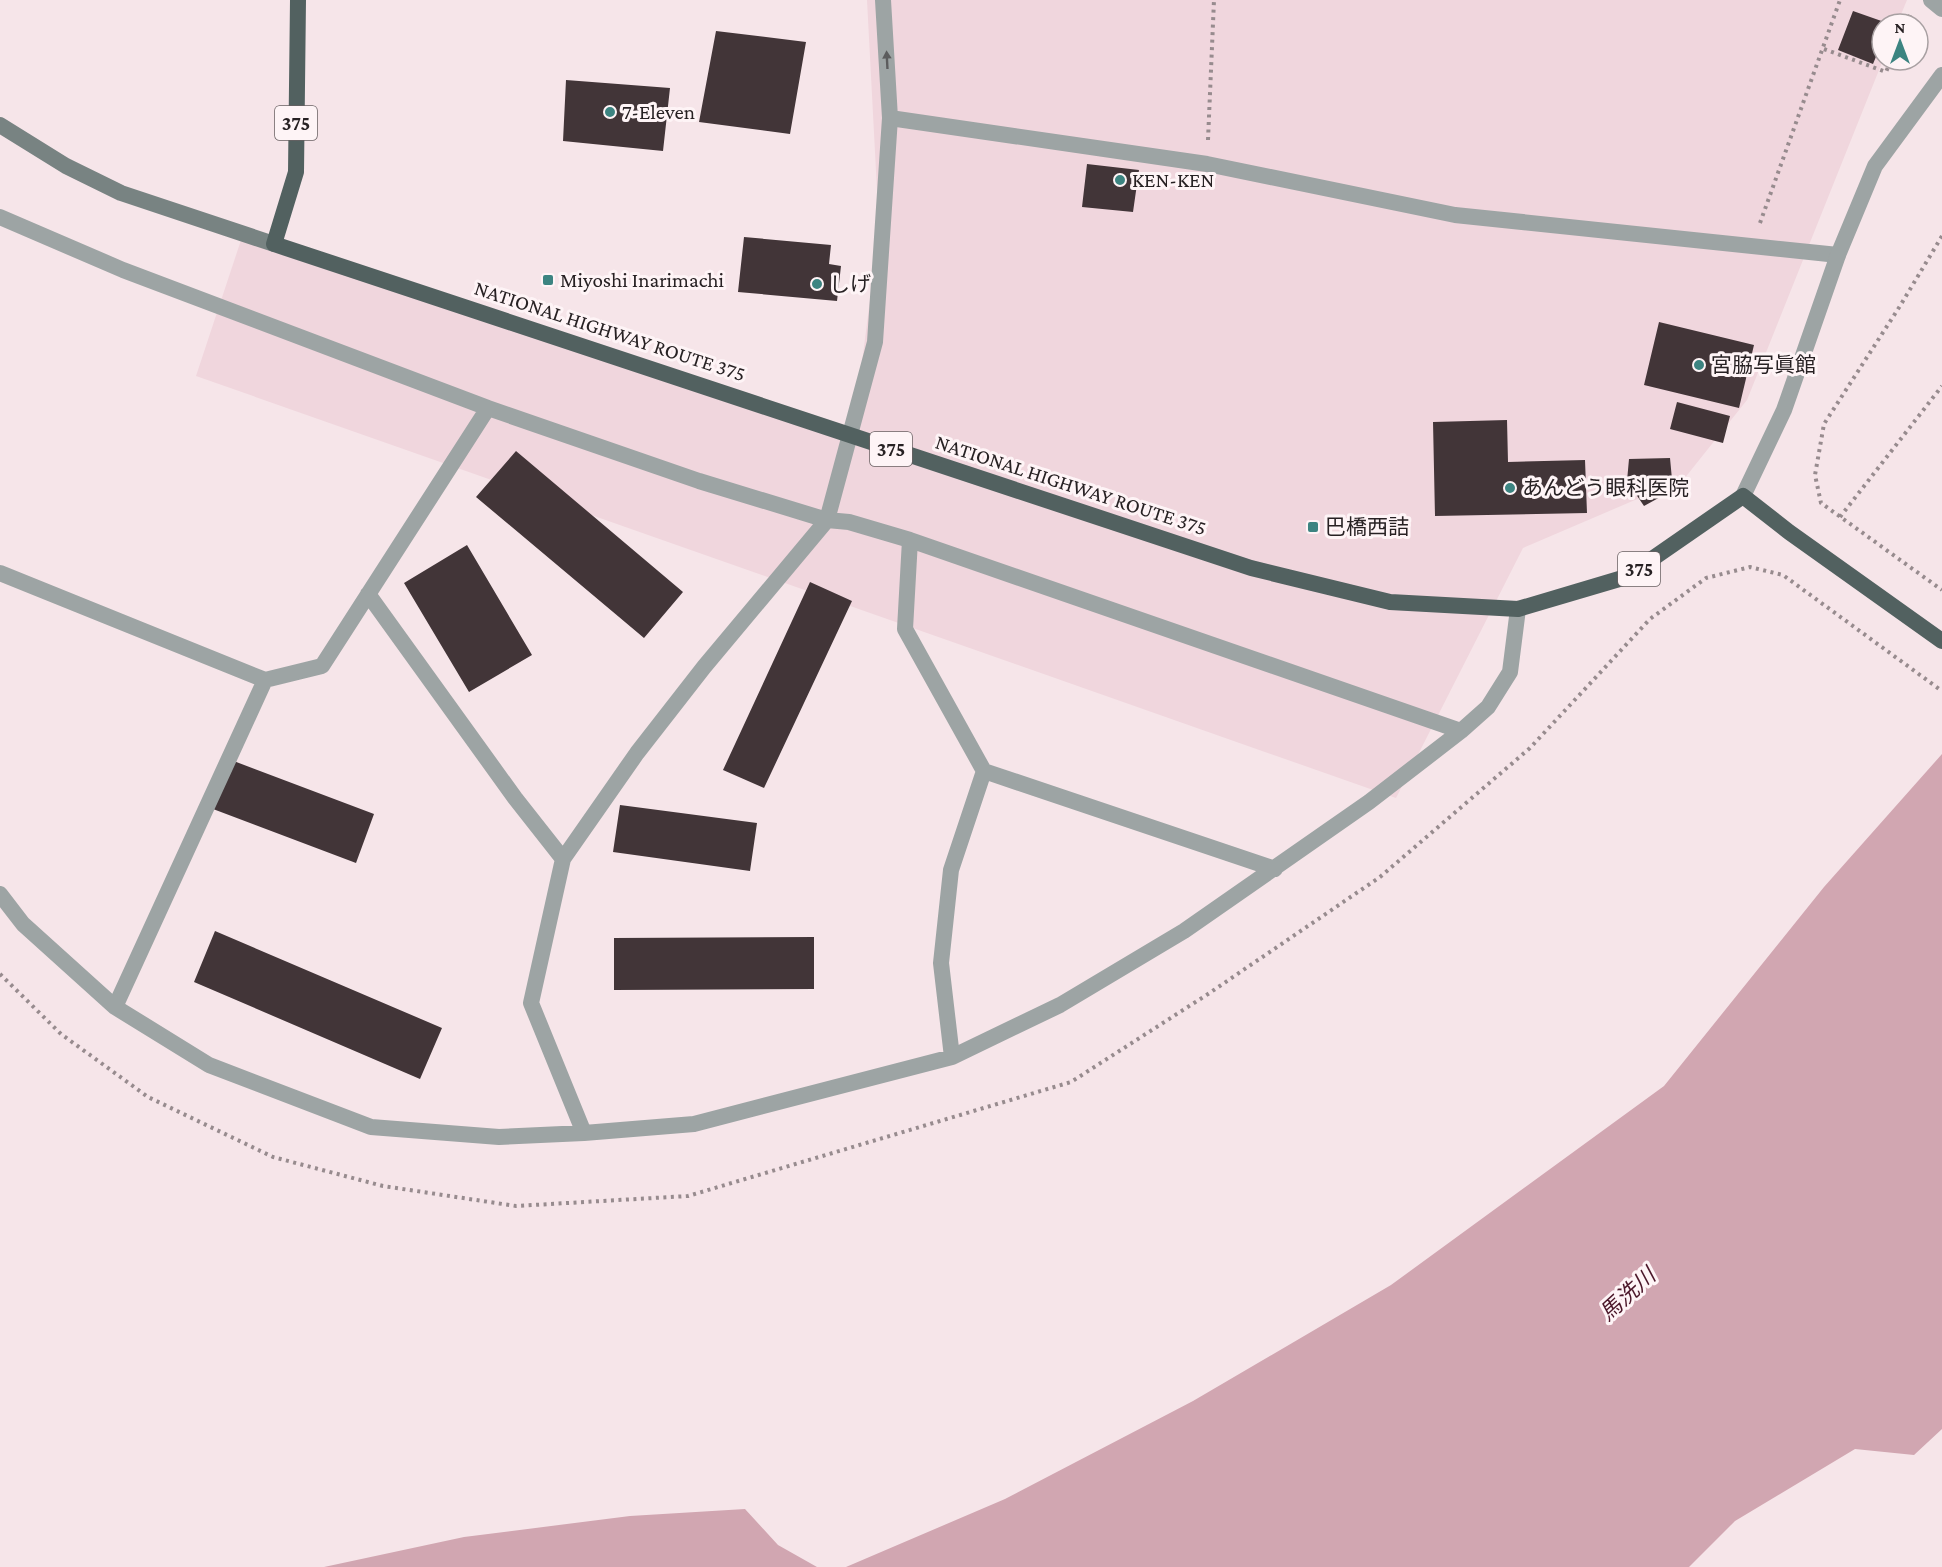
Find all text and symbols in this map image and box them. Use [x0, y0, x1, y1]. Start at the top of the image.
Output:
north arrow [1870, 12, 1930, 72]
text: N [1895, 19, 1906, 36]
one-way arrow [882, 50, 891, 69]
place label: 7-Eleven [622, 100, 695, 124]
marker: 7-Eleven [603, 105, 617, 119]
road number: 375 [275, 106, 317, 140]
place label: KEN-KEN [1132, 168, 1214, 192]
marker: KEN-KEN [1113, 173, 1127, 187]
place label: Miyoshi Inarimachi [560, 268, 725, 292]
place label: しげ [829, 272, 871, 296]
marker: Miyoshi Inarimachi [541, 273, 555, 287]
street label: NATIONAL HIGHWAY ROUTE 375 [471, 276, 749, 386]
marker: しげ [810, 277, 824, 291]
place label: 宮脇写眞館 [1711, 353, 1816, 377]
marker: 宮脇写眞館 [1692, 358, 1706, 372]
street label: NATIONAL HIGHWAY ROUTE 375 [932, 430, 1210, 540]
road number: 375 [870, 432, 912, 466]
place label: あんどう眼科医院 [1522, 476, 1689, 500]
marker: あんどう眼科医院 [1503, 481, 1517, 495]
place label: 巴橋西詰 [1325, 515, 1409, 539]
marker: 巴橋西詰 [1306, 520, 1320, 534]
road number: 375 [1618, 552, 1660, 586]
water label: 馬洗川 [1594, 1262, 1662, 1326]

